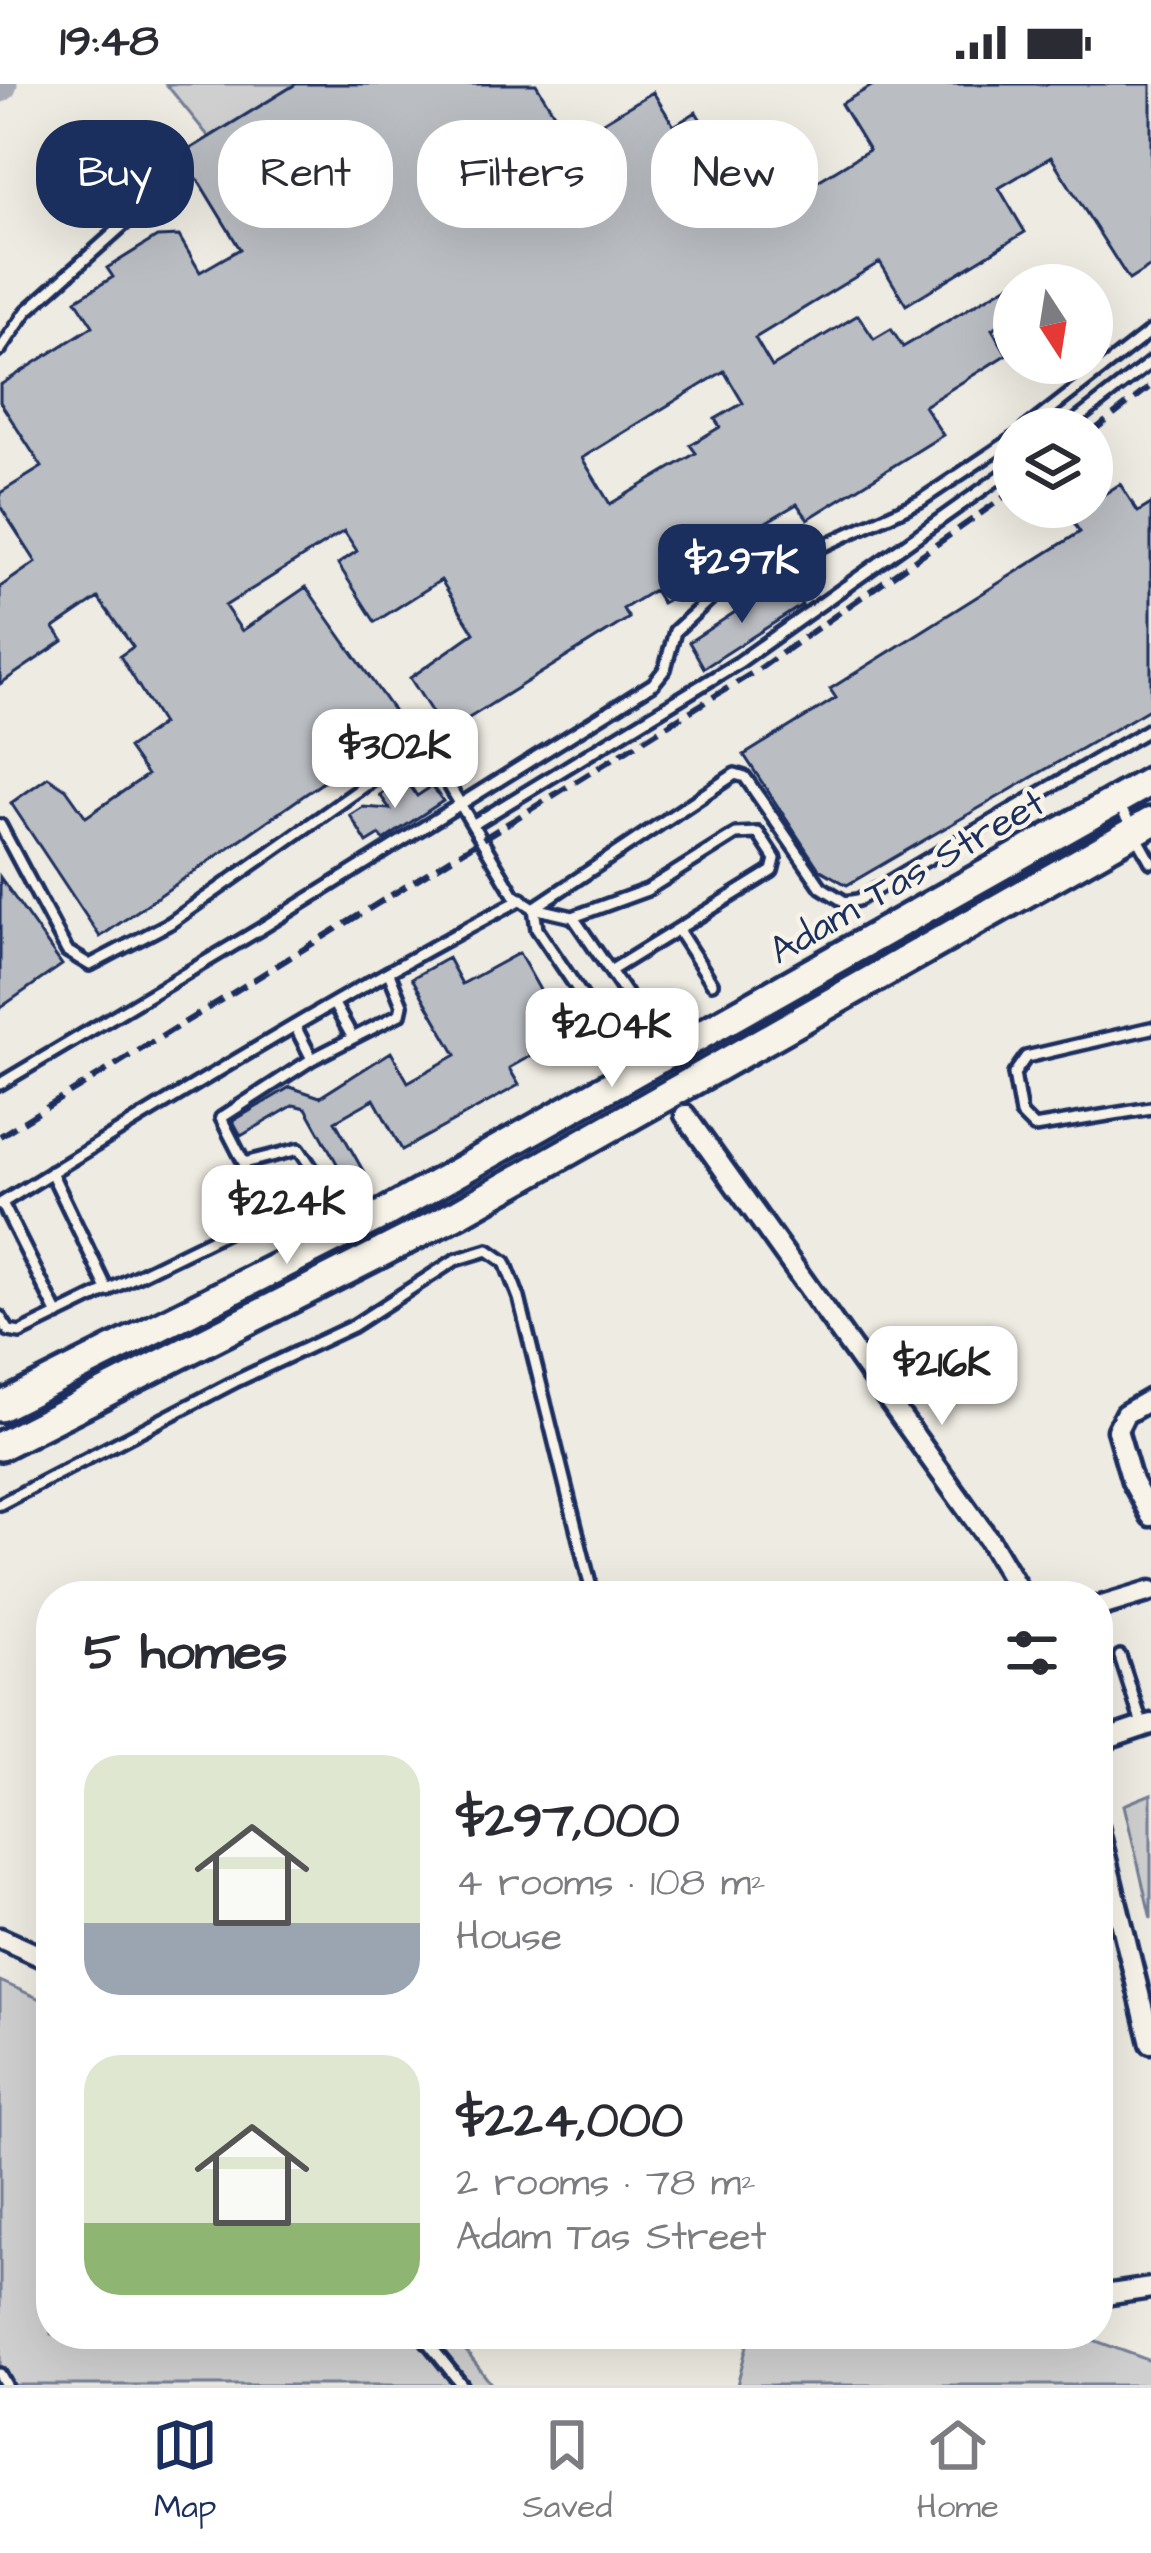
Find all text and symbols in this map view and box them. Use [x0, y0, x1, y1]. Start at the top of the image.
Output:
text: 19:48 [60, 11, 159, 73]
chip: Buy [36, 120, 194, 228]
chip: Rent [218, 120, 393, 228]
chip: Filters [417, 120, 627, 228]
chip: New [651, 120, 818, 228]
north arrow [993, 264, 1113, 384]
map controls [993, 264, 1113, 528]
button: layers [993, 408, 1113, 528]
pin: $297K [658, 524, 826, 626]
text: $297K [685, 536, 799, 590]
pin: $302K [311, 709, 479, 811]
text: $302K [339, 721, 451, 775]
street label: Adam Tas Street [760, 776, 1056, 979]
pin: $204K [528, 988, 696, 1090]
text: $204K [553, 1000, 671, 1054]
pin: $224K [203, 1165, 371, 1267]
text: $224K [229, 1177, 345, 1231]
pin: $216K [858, 1326, 1026, 1428]
text: $216K [893, 1338, 991, 1392]
text: 5 homes [84, 1618, 287, 1689]
icon: filters [999, 1620, 1065, 1686]
text: $297,000 [456, 1786, 680, 1857]
icon: home [180, 1803, 324, 1947]
text: 4 rooms · 108 m² [456, 1857, 766, 1911]
text: House [456, 1911, 562, 1965]
text: $224,000 [456, 2086, 683, 2157]
icon: home [180, 2103, 324, 2247]
text: 2 rooms · 78 m² [456, 2157, 756, 2211]
text: Adam Tas Street [456, 2211, 766, 2265]
tab: Map [152, 2412, 218, 2530]
tab: Saved [522, 2412, 612, 2530]
tab: Home [917, 2412, 999, 2530]

